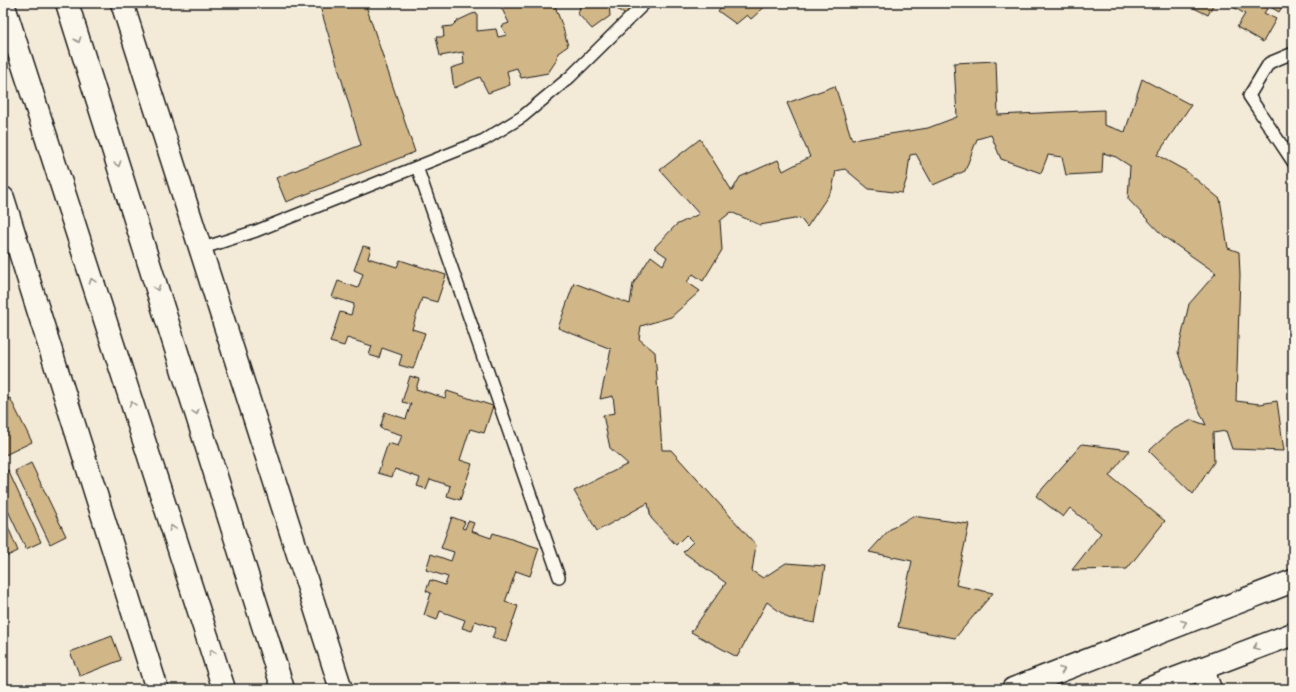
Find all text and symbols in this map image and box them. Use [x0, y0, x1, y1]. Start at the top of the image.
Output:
one-way arrow [73, 37, 82, 44]
one-way arrow [113, 160, 121, 167]
one-way arrow [89, 277, 97, 284]
one-way arrow [152, 284, 161, 291]
one-way arrow [129, 401, 137, 408]
one-way arrow [191, 408, 200, 415]
one-way arrow [169, 525, 177, 532]
one-way arrow [1180, 620, 1187, 628]
one-way arrow [1253, 642, 1260, 650]
one-way arrow [209, 649, 217, 656]
one-way arrow [1059, 666, 1066, 674]

